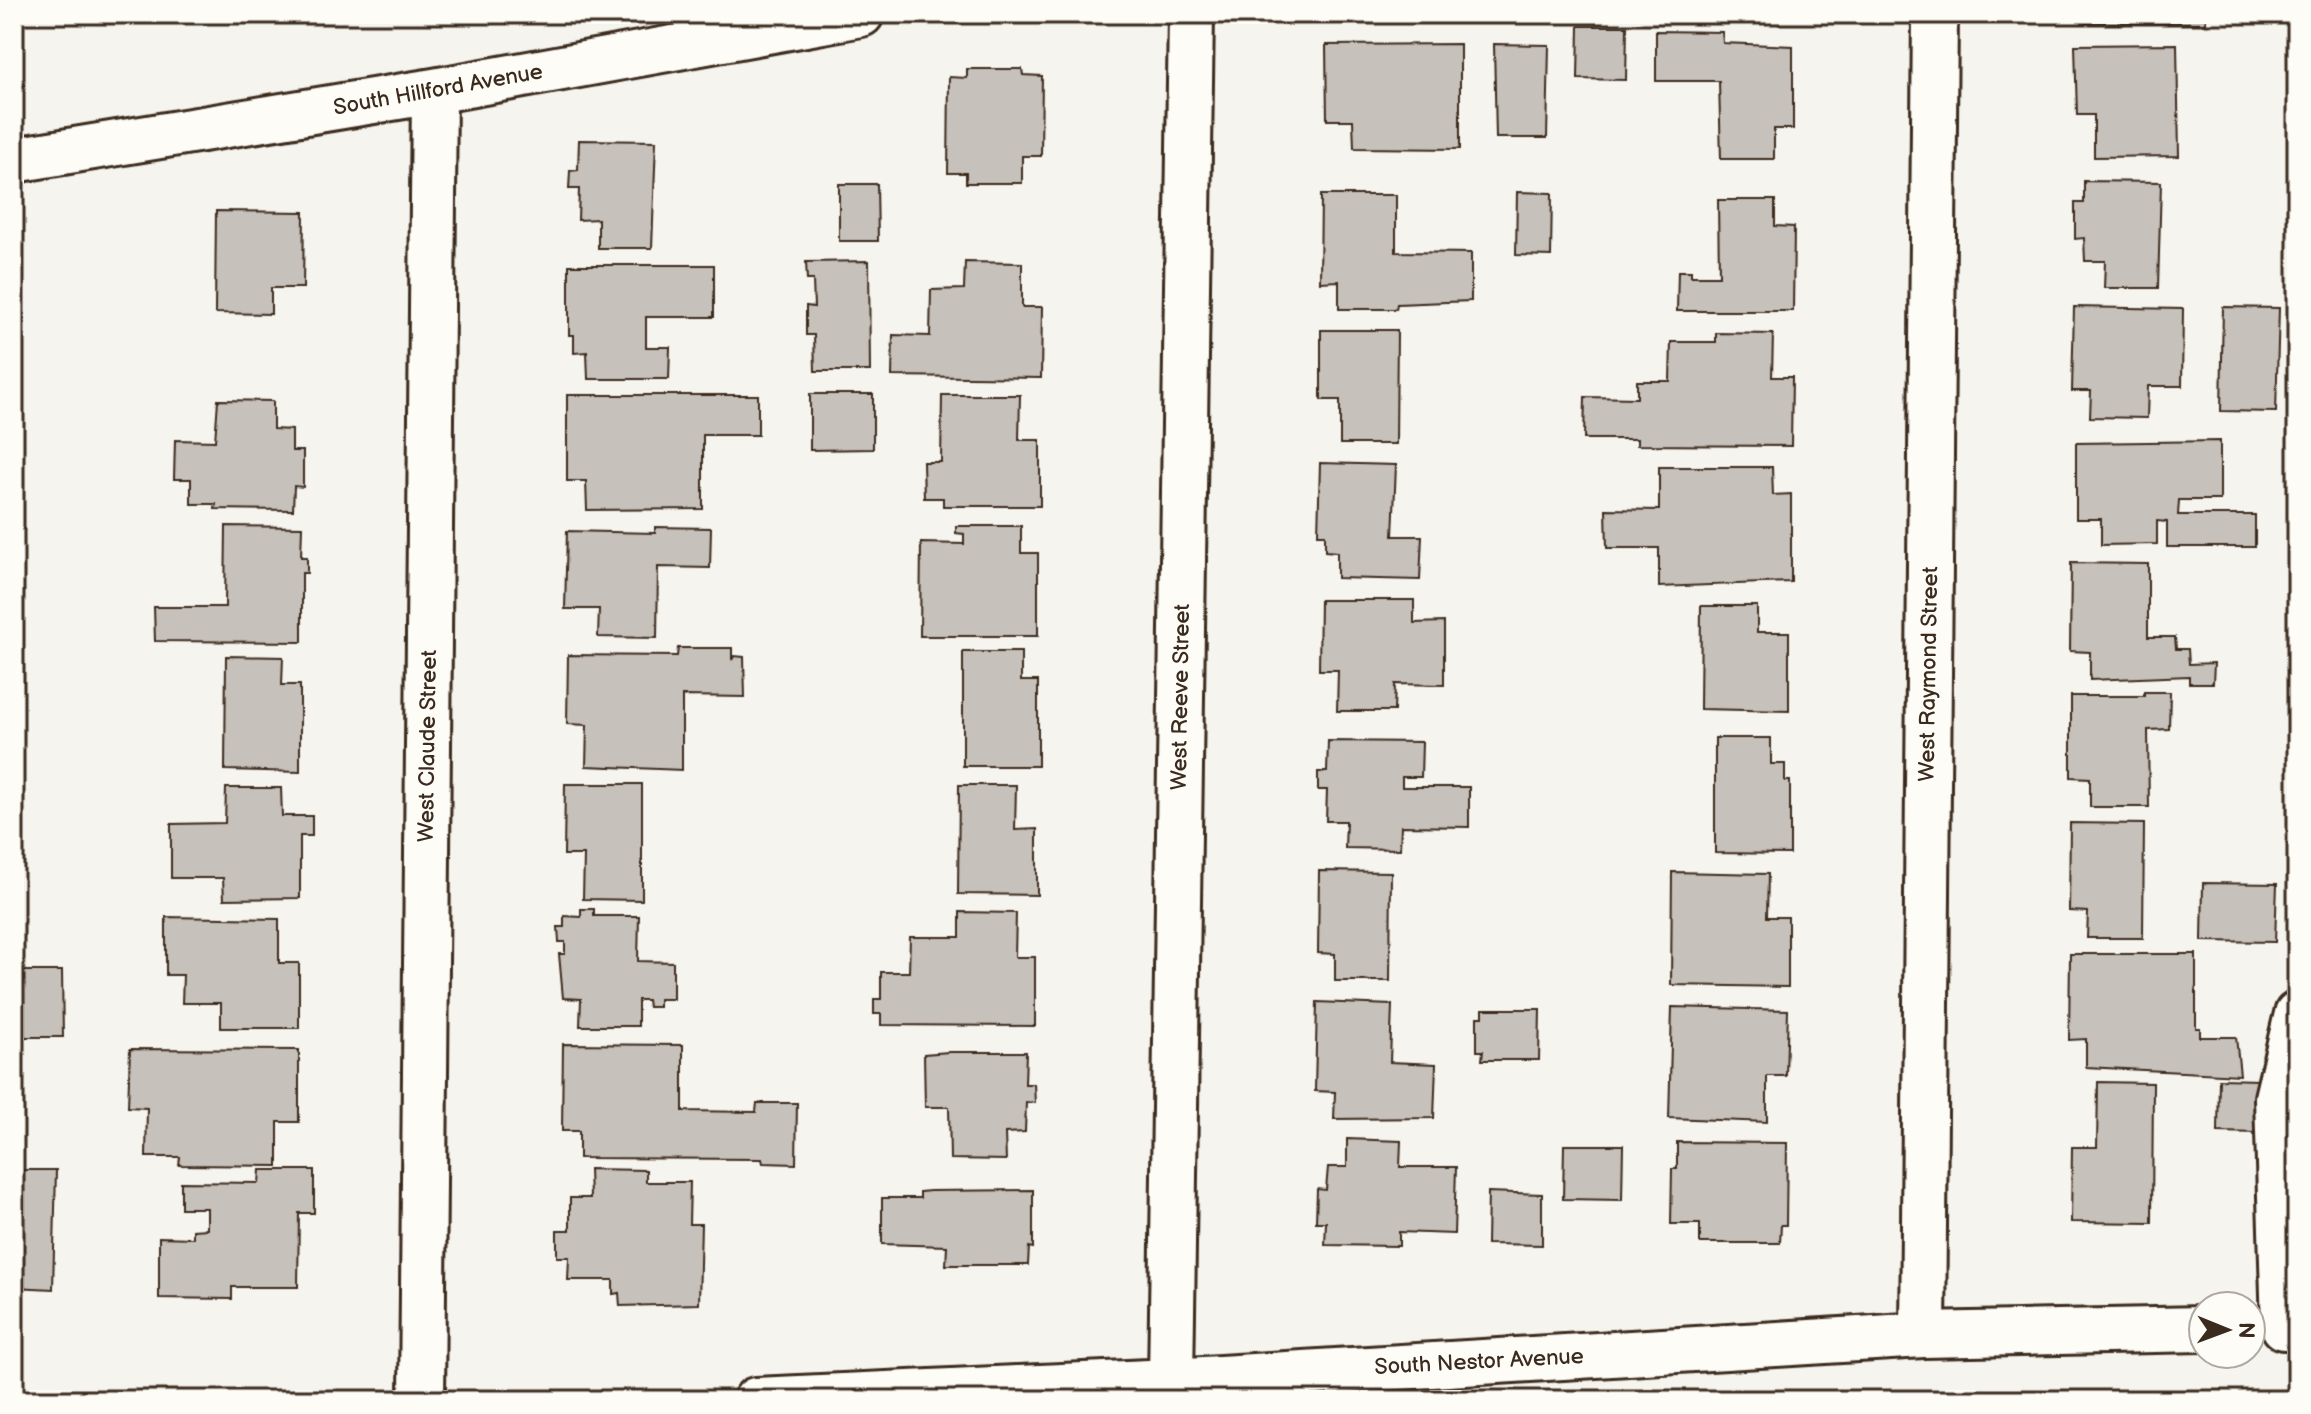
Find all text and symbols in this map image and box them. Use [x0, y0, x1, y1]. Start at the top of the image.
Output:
street label: South Hillford Avenue [331, 58, 545, 122]
street label: West Raymond Street [1914, 566, 1944, 782]
street label: West Reeve Street [1166, 603, 1196, 790]
street label: West Claude Street [413, 649, 443, 842]
north arrow [2187, 1290, 2267, 1370]
text: N [2232, 1322, 2259, 1339]
street label: South Nestor Avenue [1374, 1343, 1584, 1381]

